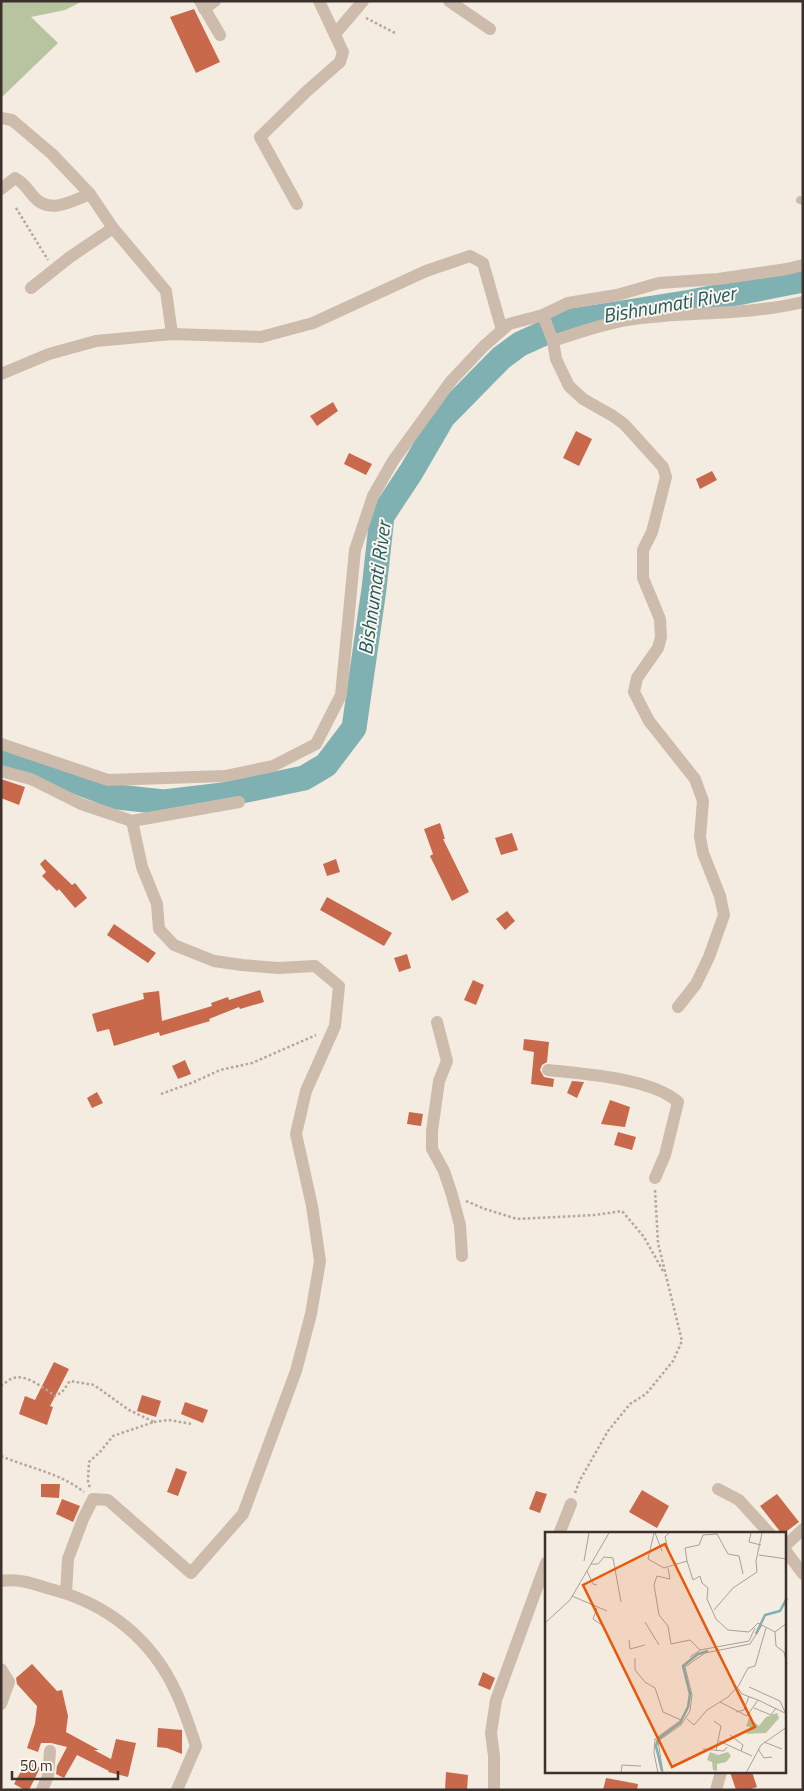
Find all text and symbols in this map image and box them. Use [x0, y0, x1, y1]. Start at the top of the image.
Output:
water label: Bishnumati River [600, 277, 740, 331]
water label: Bishnumati River [349, 517, 399, 657]
inset map [545, 1532, 786, 1774]
scale bar [12, 1748, 119, 1780]
text: 50 m [20, 1754, 53, 1777]

